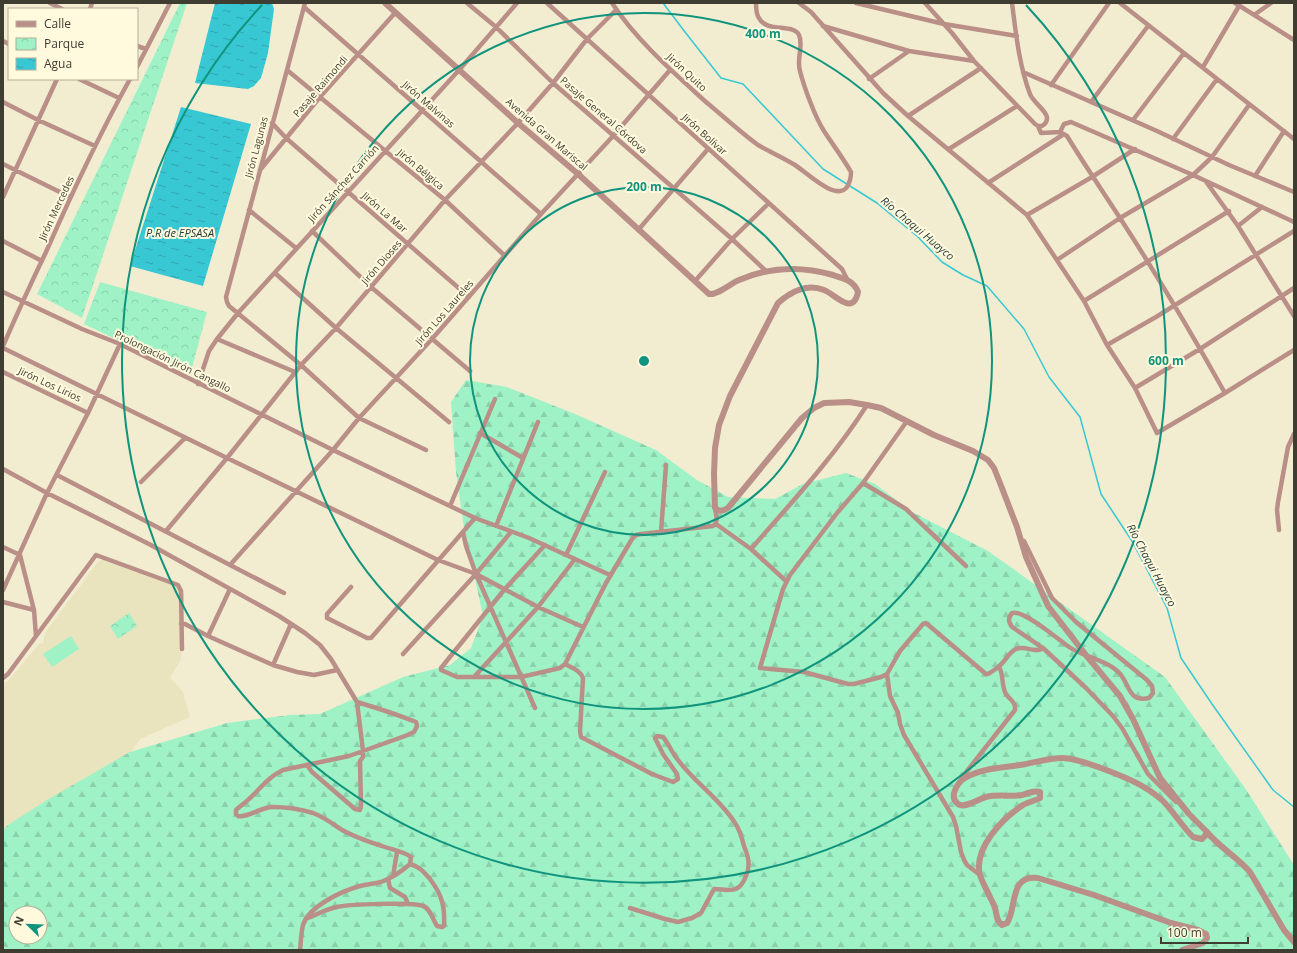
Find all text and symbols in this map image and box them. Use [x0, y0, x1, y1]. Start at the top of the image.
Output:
legend [8, 8, 138, 80]
text: Calle [44, 15, 71, 32]
text: 400 m [745, 25, 781, 42]
text: Parque [44, 35, 84, 52]
street label: Jirón Quito [663, 49, 710, 94]
street label: Pasaje Raimondi [289, 52, 351, 120]
text: Agua [44, 55, 72, 72]
street label: Pasaje General Córdova [557, 73, 651, 157]
street label: Jirón Malvinas [399, 77, 458, 131]
street label: Avenida Gran Mariscal [503, 94, 591, 174]
street label: Jirón Bolívar [679, 109, 731, 158]
street label: Jirón Lagunas [241, 115, 271, 180]
street label: Jirón Sánchez Carrión [304, 141, 382, 225]
street label: Jirón Bélgica [394, 145, 447, 193]
street label: Jirón Mercedes [35, 173, 77, 243]
text: 200 m [626, 178, 662, 195]
street label: Jirón La Mar [358, 188, 411, 236]
water label: Río Chaqui Huayco [878, 193, 958, 263]
water label: P.R de EPSASA [146, 225, 214, 240]
street label: Jirón Dioses [357, 236, 404, 288]
street label: Jirón Los Laureles [411, 276, 476, 348]
street label: Prolongación Jirón Cangallo [112, 327, 234, 395]
text: 600 m [1148, 352, 1184, 369]
centre of rings [637, 354, 651, 368]
street label: Jirón Los Lirios [15, 363, 84, 405]
water label: Río Chaqui Huayco [1124, 521, 1180, 609]
north arrow [8, 905, 48, 945]
text: N [10, 914, 27, 928]
scale bar [1161, 919, 1248, 945]
text: 100 m [1167, 924, 1202, 941]

